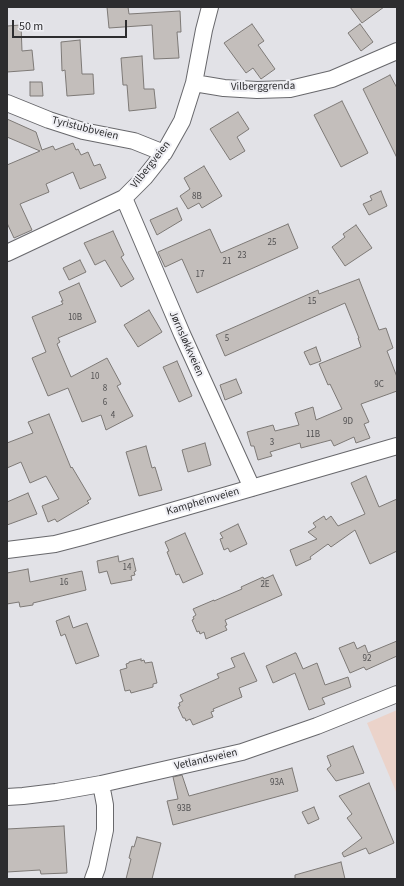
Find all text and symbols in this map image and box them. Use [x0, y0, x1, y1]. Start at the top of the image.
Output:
scale bar [14, 12, 129, 38]
text: 50 m [19, 18, 43, 35]
street label: Vilberggrenda [231, 80, 295, 94]
street label: Tyristubbveien [50, 114, 120, 144]
street label: Vilbergveien [128, 139, 174, 191]
house number: 8B [192, 192, 202, 202]
house number: 25 [268, 238, 276, 248]
house number: 23 [238, 251, 246, 261]
house number: 21 [223, 257, 231, 267]
house number: 17 [196, 270, 204, 280]
house number: 15 [308, 297, 316, 307]
street label: Jørnsløkkveien [166, 309, 206, 379]
house number: 10B [68, 313, 82, 323]
house number: 5 [225, 334, 229, 344]
house number: 10 [91, 372, 99, 382]
house number: 9C [374, 380, 384, 390]
house number: 8 [103, 384, 107, 394]
house number: 6 [103, 398, 107, 408]
house number: 4 [111, 411, 115, 421]
house number: 9D [343, 417, 353, 427]
house number: 11B [306, 430, 320, 440]
house number: 3 [270, 438, 274, 448]
street label: Kampheimveien [165, 485, 241, 519]
house number: 14 [123, 563, 131, 573]
house number: 16 [60, 578, 68, 588]
house number: 2E [260, 580, 270, 590]
house number: 92 [363, 654, 371, 664]
street label: Vetlandsveien [173, 746, 239, 774]
house number: 93A [270, 778, 284, 788]
house number: 93B [177, 804, 191, 814]

